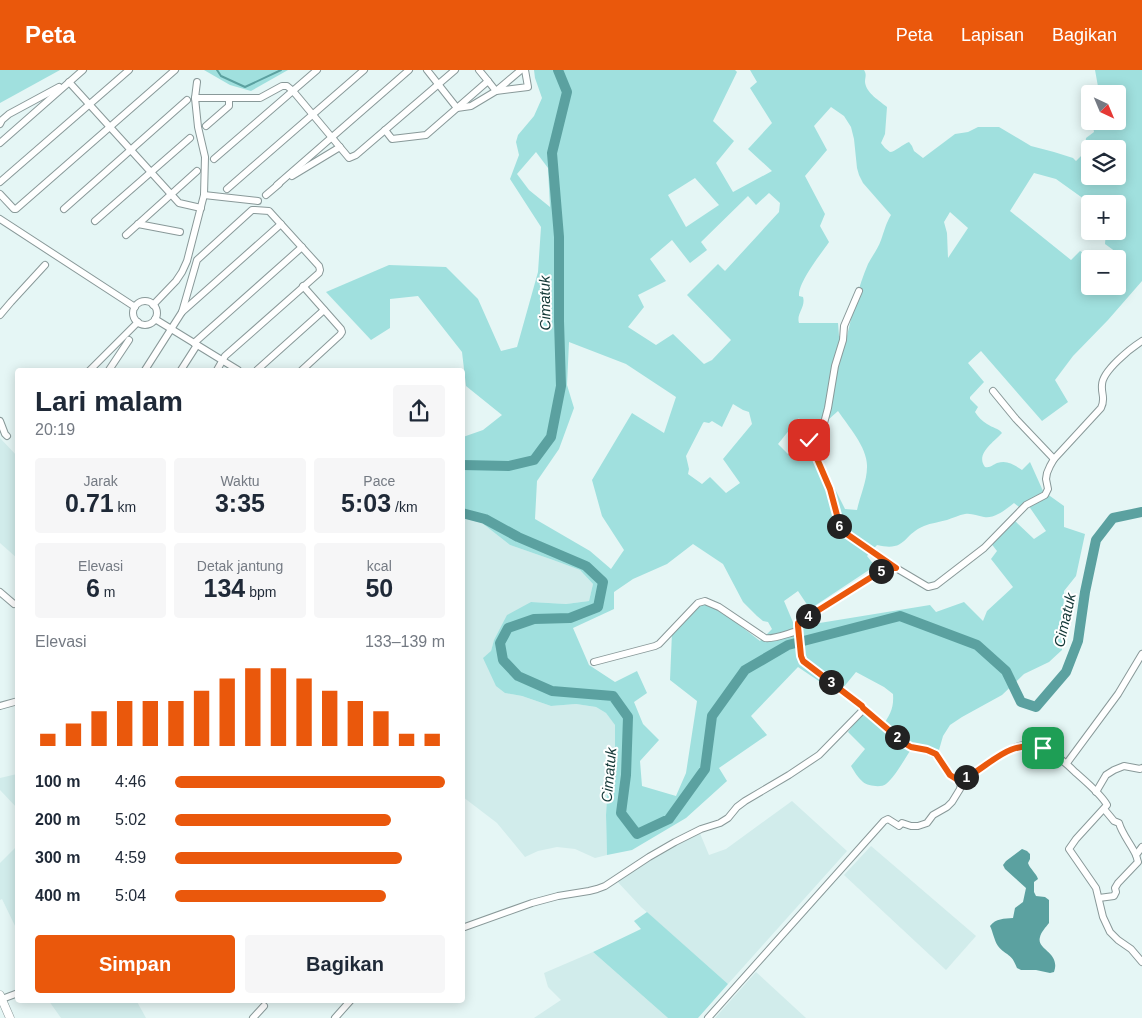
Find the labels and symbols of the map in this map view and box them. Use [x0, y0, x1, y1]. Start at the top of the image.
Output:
north arrow [1081, 85, 1126, 130]
water label: Cimatuk [535, 274, 553, 331]
pin [788, 419, 830, 461]
pin: 6 [826, 514, 852, 538]
pin: 5 [868, 558, 894, 584]
water label: Cimatuk [1050, 590, 1079, 649]
pin: 4 [796, 604, 820, 628]
pin: 3 [818, 670, 844, 694]
pin: 2 [884, 724, 910, 750]
pin [1022, 727, 1064, 769]
water label: Cimatuk [598, 745, 619, 803]
pin: 1 [954, 764, 978, 790]

